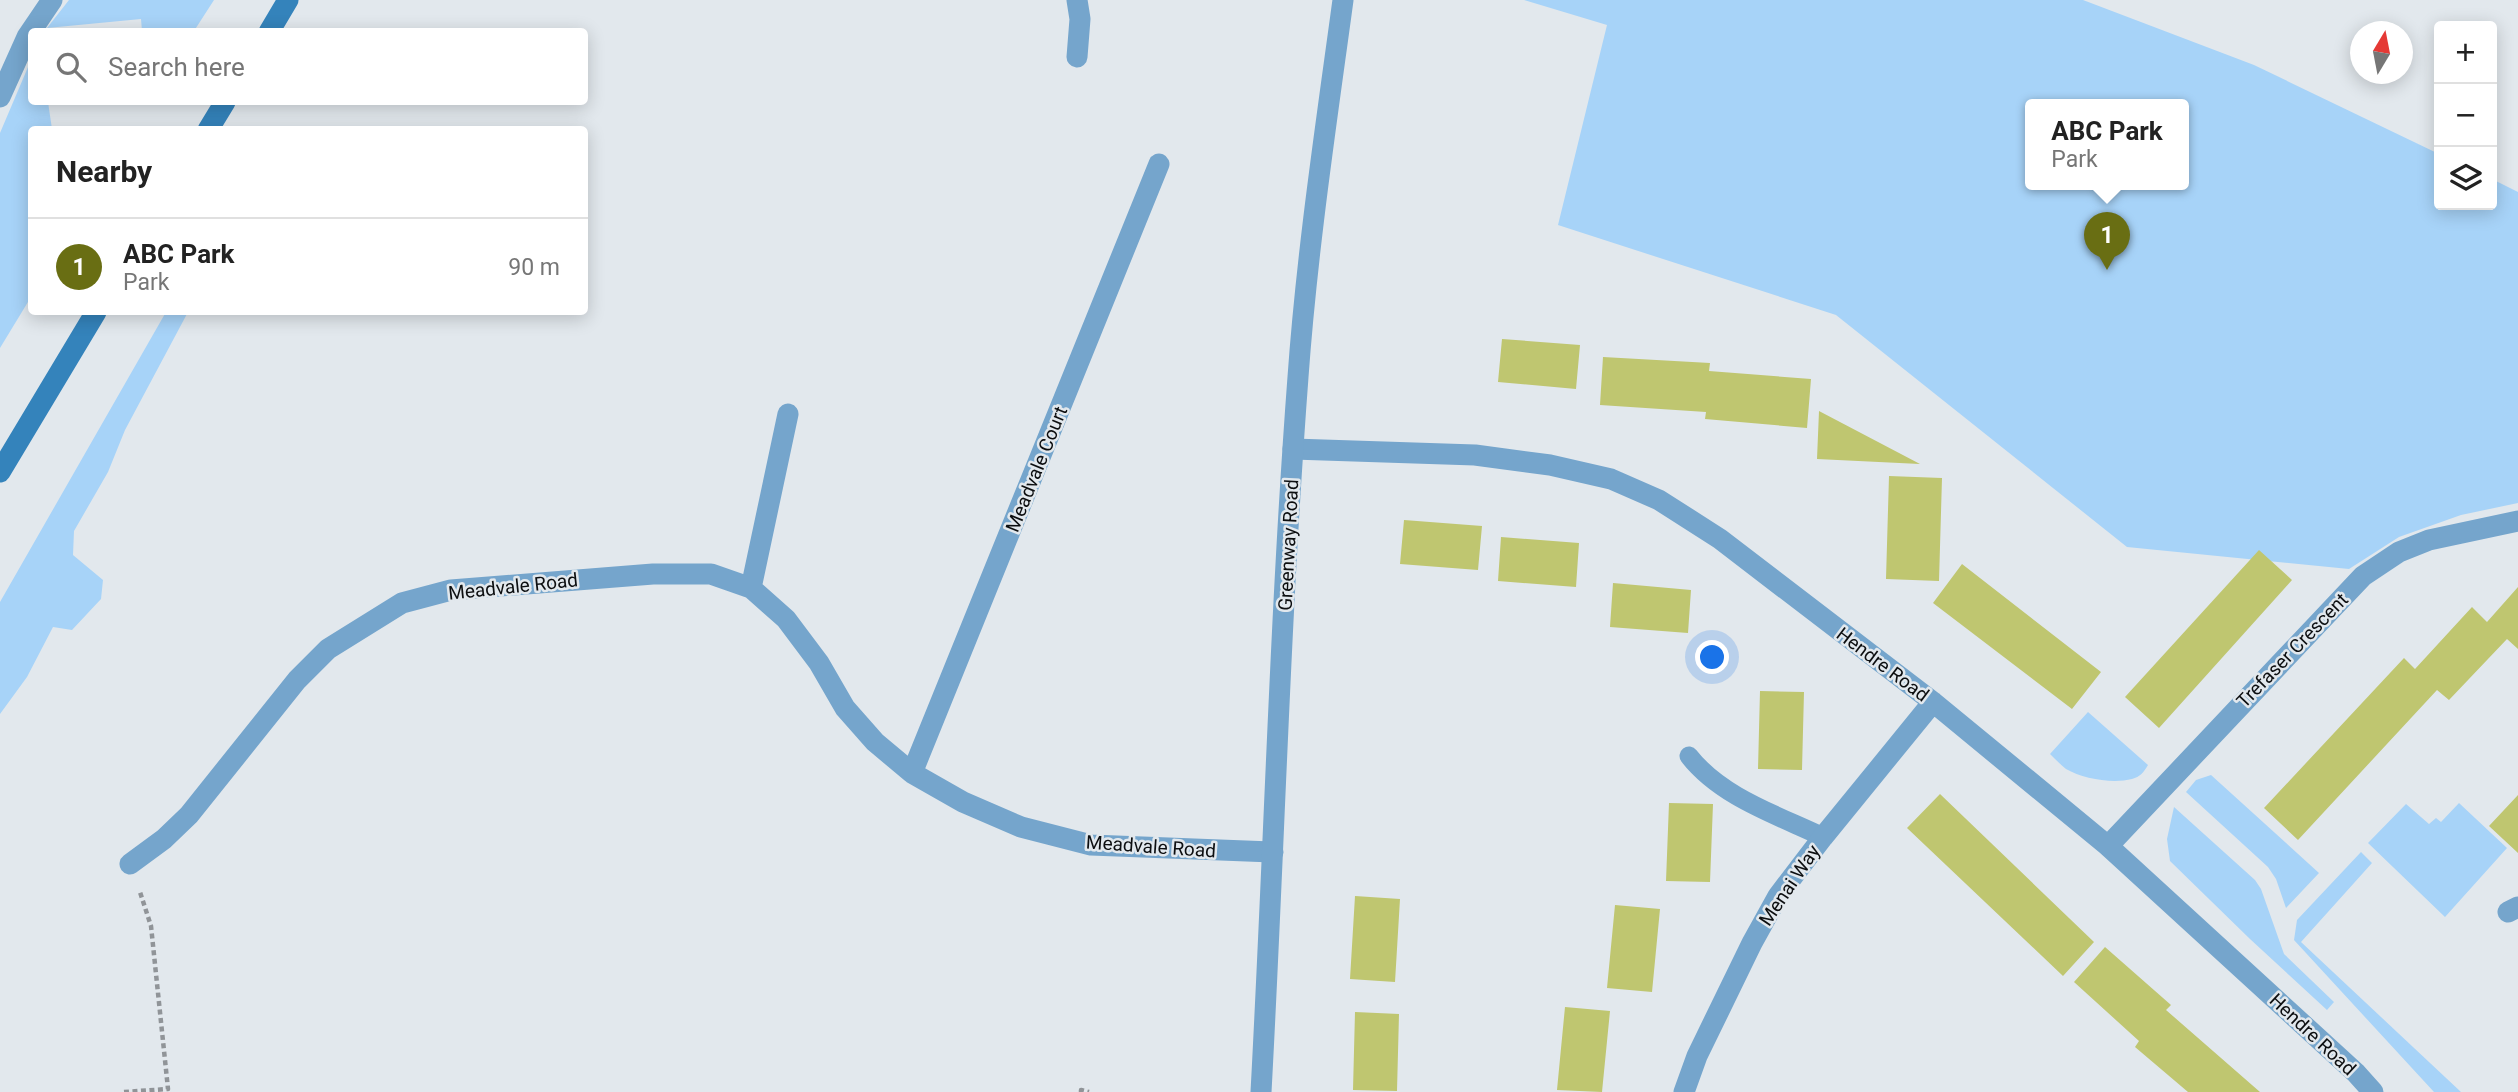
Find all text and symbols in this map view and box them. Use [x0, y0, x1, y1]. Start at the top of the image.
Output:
north arrow [2350, 21, 2413, 84]
map controls [2434, 21, 2497, 210]
button: + [2434, 21, 2497, 84]
search box [28, 28, 588, 105]
icon: search [52, 48, 90, 86]
text: Search here [108, 52, 245, 82]
button: − [2434, 84, 2497, 147]
popup [2025, 99, 2189, 190]
text: ABC Park [2051, 116, 2163, 146]
text: Park [2051, 146, 2098, 173]
button: layers [2434, 147, 2497, 210]
text: Nearby [56, 154, 152, 189]
pin: 1 [2084, 212, 2130, 270]
text: ABC Park [123, 239, 234, 269]
text: 1 [72, 254, 86, 281]
text: 90 m [508, 254, 560, 281]
text: Park [123, 269, 169, 296]
street label: Meadvale Court [1001, 403, 1072, 535]
street label: Greenway Road [1274, 479, 1303, 611]
street label: Meadvale Road [447, 568, 579, 605]
street label: Trefaser Crescent [2232, 588, 2353, 712]
street label: Hendre Road [1832, 622, 1933, 707]
your location [1695, 640, 1729, 674]
street label: Meadvale Road [1085, 830, 1217, 863]
street label: Menai Way [1754, 840, 1825, 930]
street label: Hendre Road [2265, 989, 2361, 1080]

